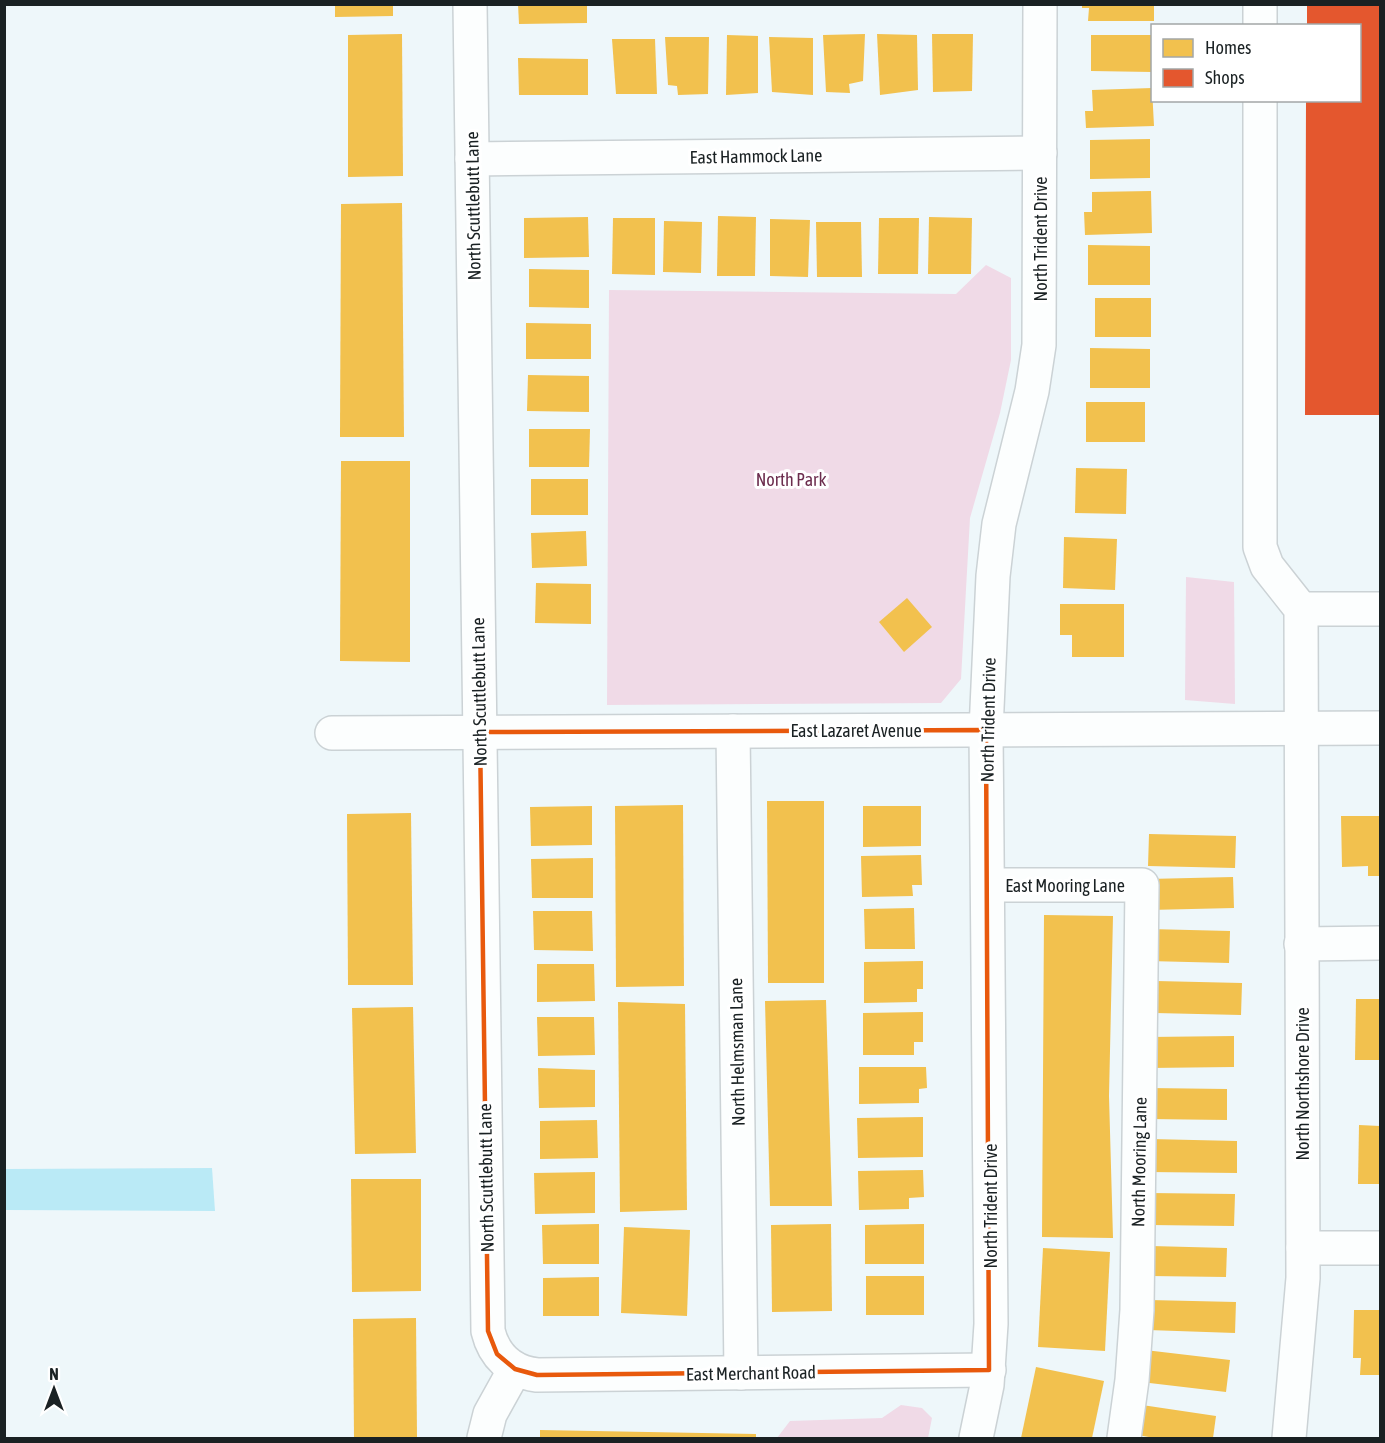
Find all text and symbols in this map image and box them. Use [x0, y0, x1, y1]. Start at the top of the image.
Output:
legend [1151, 24, 1361, 102]
text: Homes [1205, 37, 1251, 58]
text: Shops [1205, 67, 1245, 88]
street label: North Scuttlebutt Lane [461, 131, 485, 281]
street label: East Hammock Lane [690, 144, 822, 168]
street label: North Trident Drive [1030, 177, 1051, 301]
park label: North Park [756, 469, 826, 490]
street label: North Scuttlebutt Lane [467, 617, 491, 767]
street label: North Trident Drive [976, 657, 1000, 783]
street label: East Lazaret Avenue [790, 720, 922, 741]
street label: East Mooring Lane [1005, 875, 1125, 896]
street label: North Helmsman Lane [725, 978, 749, 1126]
street label: North Northshore Drive [1292, 1007, 1313, 1161]
street label: North Mooring Lane [1127, 1097, 1151, 1227]
street label: North Scuttlebutt Lane [474, 1103, 498, 1253]
street label: North Trident Drive [980, 1144, 1001, 1268]
north arrow [24, 1359, 84, 1419]
street label: East Merchant Road [686, 1361, 816, 1385]
text: N [49, 1365, 59, 1383]

